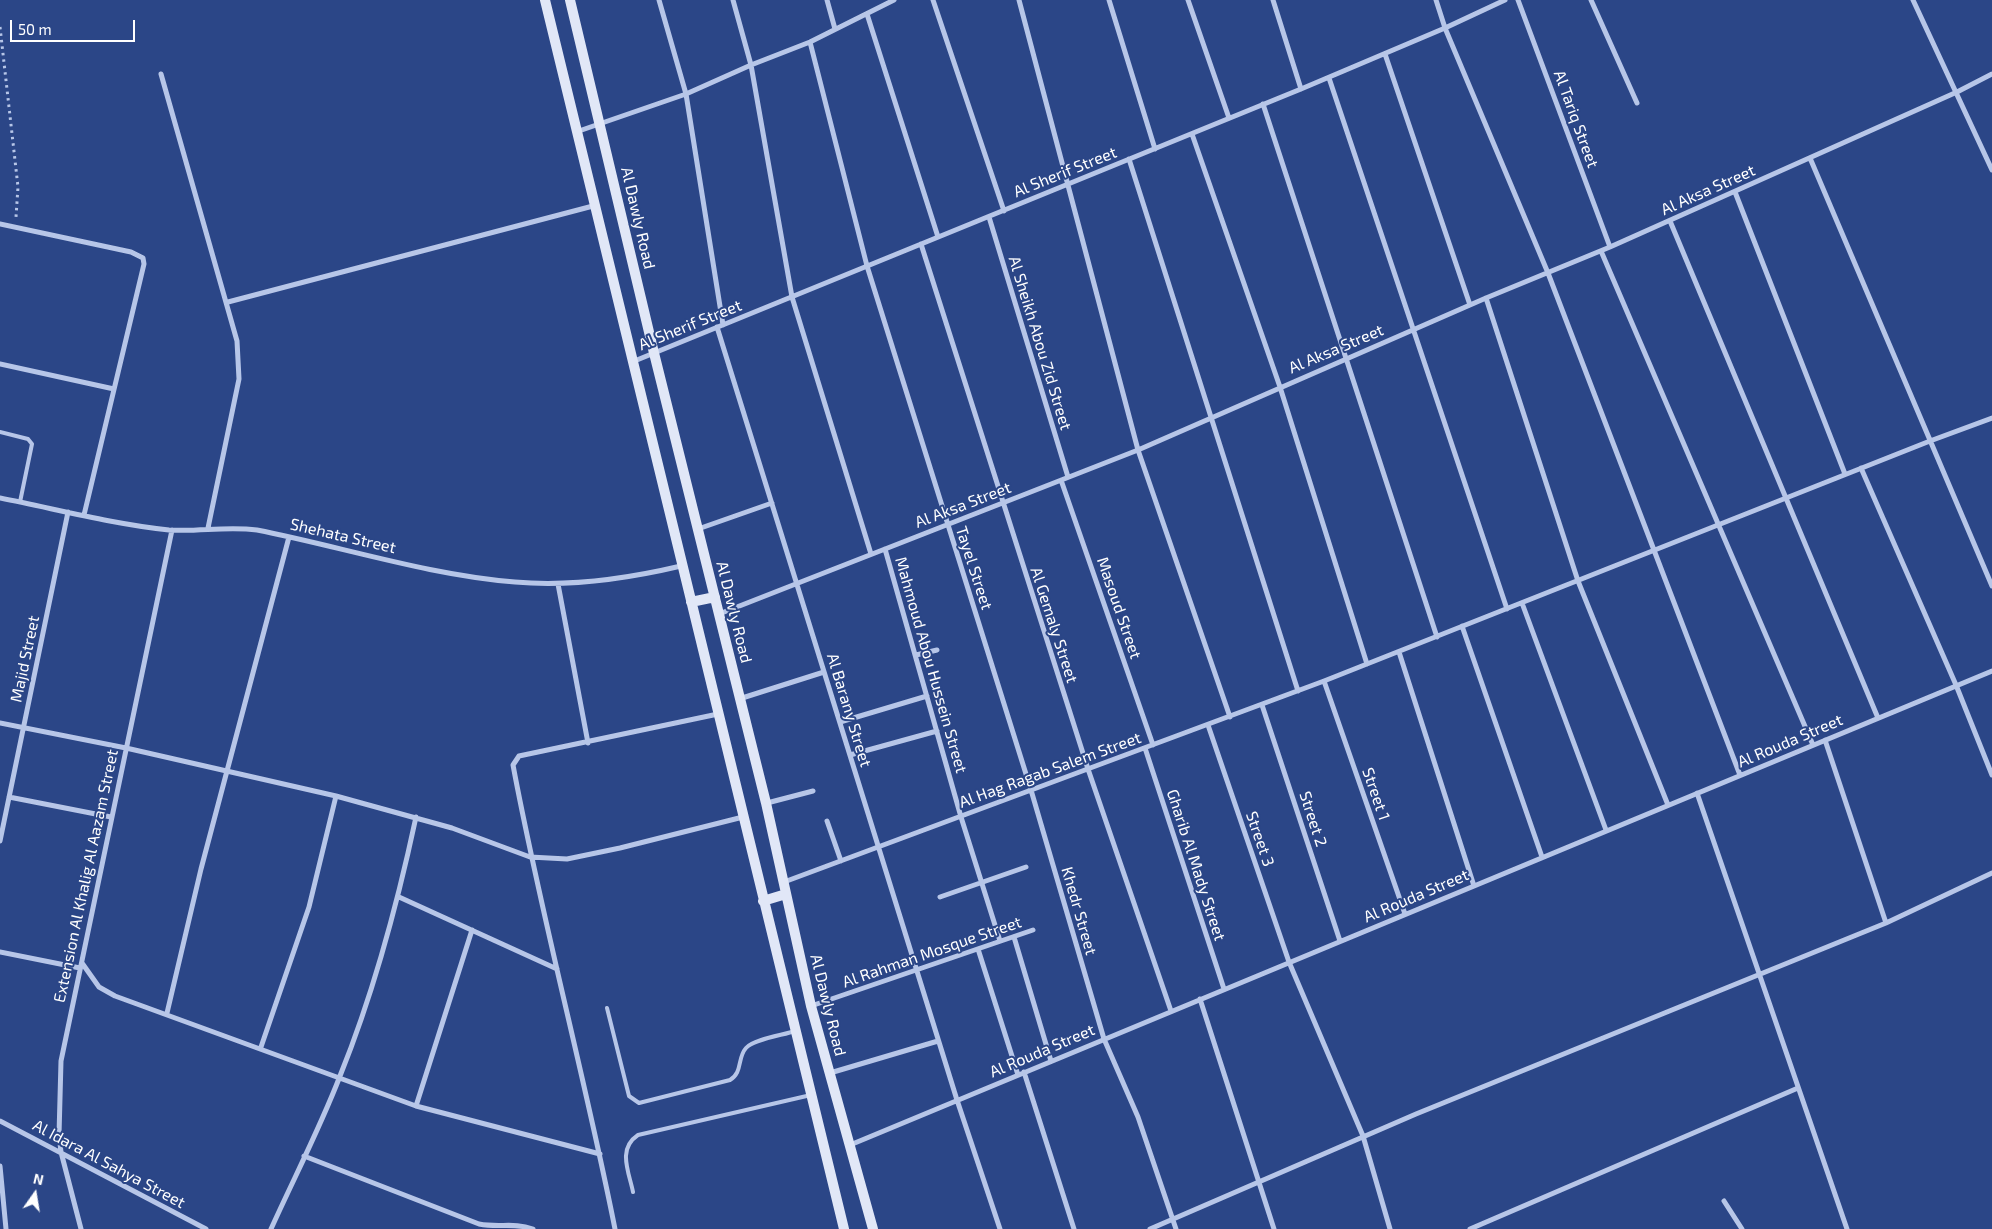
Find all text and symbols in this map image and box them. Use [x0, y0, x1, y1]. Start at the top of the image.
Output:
scale bar [12, 10, 138, 42]
text: 50 m [18, 20, 52, 38]
street label: Al Tariq Street [1549, 68, 1603, 170]
street label: Al Sherif Street [1011, 143, 1119, 201]
street label: Al Aksa Street [1658, 161, 1758, 219]
street label: Al Dawly Road [617, 165, 659, 271]
street label: Al Sheikh Abou Zid Street [1004, 254, 1076, 432]
street label: Al Sherif Street [636, 296, 744, 354]
street label: Al Aksa Street [1286, 320, 1386, 378]
street label: Al Aksa Street [912, 478, 1014, 532]
street label: Shehata Street [288, 515, 398, 557]
street label: Tayel Street [952, 524, 996, 612]
street label: Mahmoud Abou Hussein Street [891, 555, 971, 775]
street label: Masoud Street [1093, 555, 1145, 661]
street label: Al Dawly Road [712, 559, 756, 665]
street label: Al Gemaly Street [1026, 565, 1082, 685]
street label: Majid Street [6, 614, 44, 704]
street label: Al Barany Street [823, 651, 875, 769]
street label: Al Rouda Street [1735, 710, 1845, 772]
street label: Al Hag Ragab Salem Street [956, 728, 1144, 812]
street label: Extension Al Khalig Al Aazam Street [50, 748, 122, 1004]
street label: Street 1 [1358, 765, 1394, 823]
street label: Gharib Al Mady Street [1162, 787, 1230, 943]
street label: Street 2 [1295, 789, 1331, 849]
street label: Street 3 [1242, 809, 1278, 869]
street label: Khedr Street [1057, 865, 1101, 957]
street label: Al Rouda Street [1361, 865, 1471, 927]
street label: Al Rahman Mosque Street [840, 912, 1024, 992]
street label: Al Dawly Road [806, 952, 850, 1058]
street label: Al Rouda Street [987, 1020, 1097, 1082]
street label: Al Idara Al Sahya Street [30, 1116, 188, 1212]
north arrow [10, 1169, 60, 1219]
text: N [32, 1169, 45, 1188]

